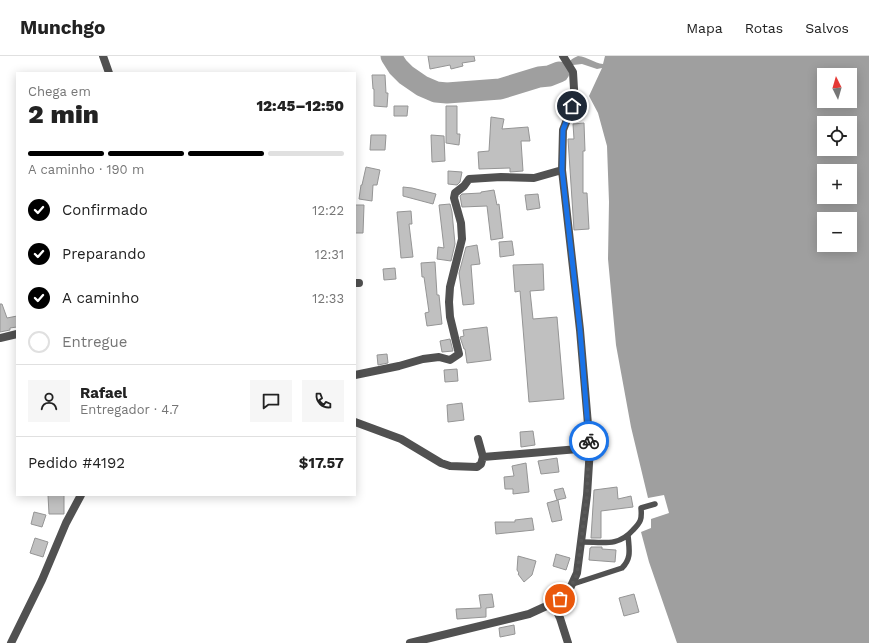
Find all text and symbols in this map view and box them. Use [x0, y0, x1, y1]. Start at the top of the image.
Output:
text: Munchgo [20, 16, 105, 39]
text: Mapa [686, 20, 723, 36]
text: Rotas [745, 20, 783, 36]
text: Salvos [805, 20, 849, 36]
north arrow [817, 68, 857, 108]
map controls [817, 68, 857, 252]
text: Chega em [28, 84, 91, 99]
pin [555, 89, 589, 123]
icon: home [561, 95, 583, 117]
text: 12:45–12:50 [256, 97, 344, 115]
text: 2 min [28, 99, 99, 129]
button: locate [817, 116, 857, 156]
text: A caminho · 190 m [28, 162, 144, 177]
button: + [817, 164, 857, 204]
icon: check [28, 199, 50, 221]
text: Confirmado [62, 201, 148, 219]
text: 12:22 [312, 203, 344, 218]
button: − [817, 212, 857, 252]
icon: check [28, 243, 50, 265]
text: Preparando [62, 245, 146, 263]
text: 12:31 [315, 247, 344, 262]
icon: check [28, 287, 50, 309]
text: A caminho [62, 289, 139, 307]
text: 12:33 [312, 291, 344, 306]
text: Entregue [62, 333, 127, 351]
button: person [28, 380, 70, 422]
button: chat [250, 380, 292, 422]
button: phone [302, 380, 344, 422]
text: Rafael [80, 384, 127, 402]
text: Entregador · 4.7 [80, 402, 179, 417]
courier [569, 421, 609, 461]
icon: bike [578, 430, 600, 452]
text: Pedido #4192 [28, 454, 125, 472]
text: $17.57 [299, 454, 344, 472]
pin [543, 582, 577, 616]
icon: bag [549, 588, 571, 610]

